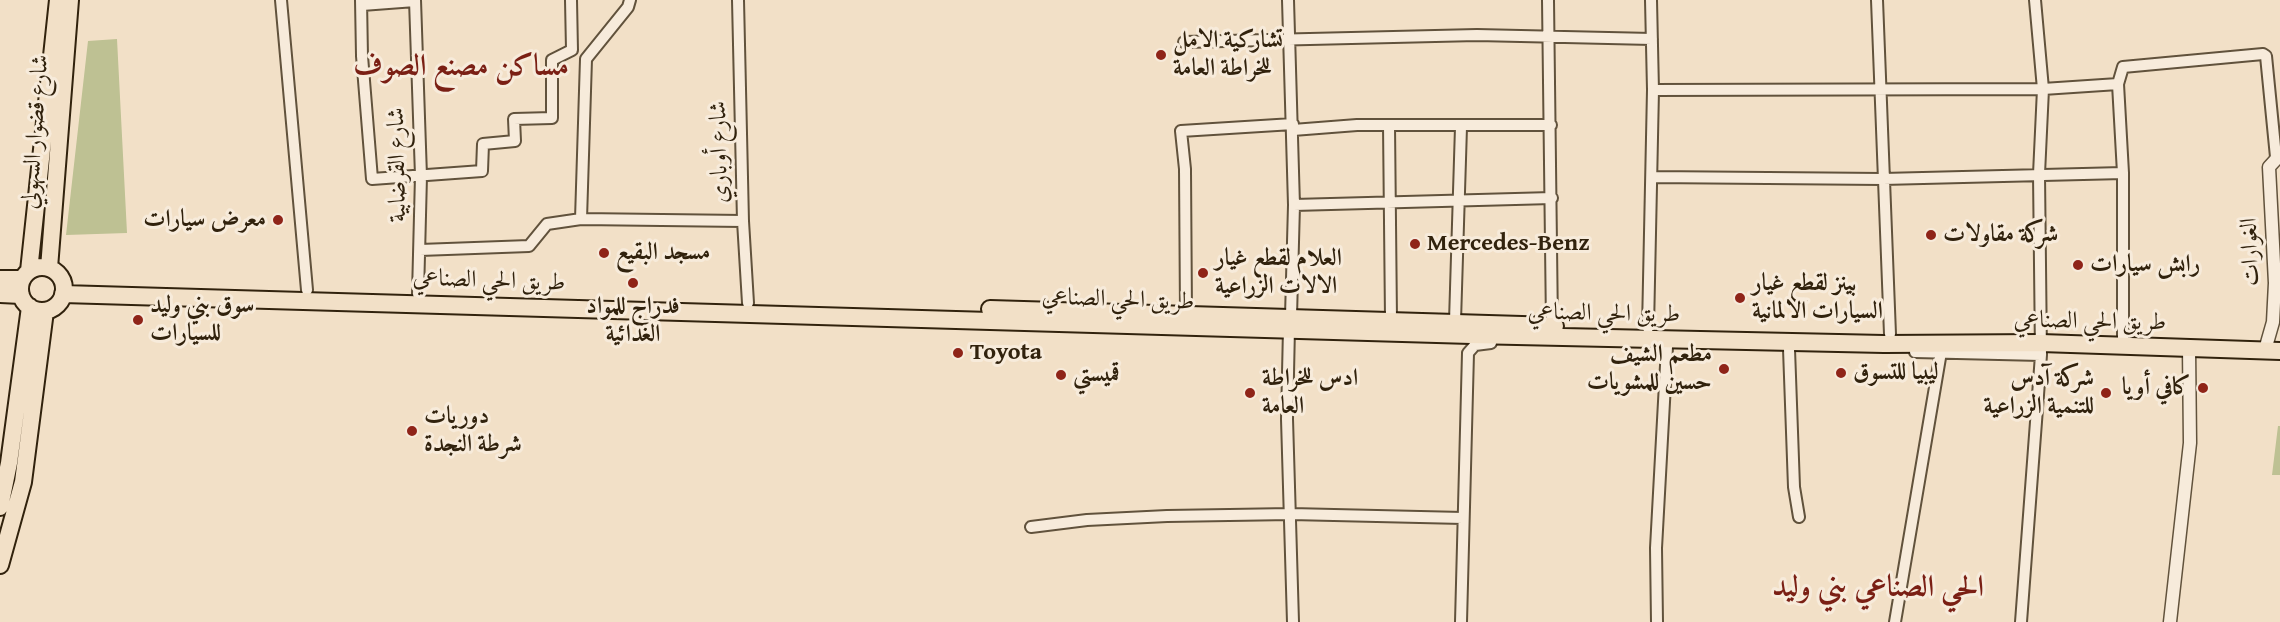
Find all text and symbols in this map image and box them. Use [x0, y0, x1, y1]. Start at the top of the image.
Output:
place label: تشاركية الامل للخراطة العامة [1173, 27, 1283, 83]
marker: تشاركية الامل للخراطة العامة [1154, 48, 1168, 62]
district label: مساكن مصنع الصوف [353, 49, 569, 85]
street label: شارع قضوار السهولي [16, 54, 56, 210]
street label: شارع أوباري [705, 101, 735, 203]
street label: شارع القرضابية [383, 107, 413, 223]
place label: معرض سيارات [143, 206, 266, 234]
marker: معرض سيارات [271, 213, 285, 227]
street label: الغوارات [2235, 217, 2267, 287]
place label: شركة مقاولات [1943, 221, 2058, 249]
marker: شركة مقاولات [1924, 228, 1938, 242]
place label: Mercedes-Benz [1427, 230, 1590, 258]
marker: Mercedes-Benz [1408, 237, 1422, 251]
place label: مسجد البقيع [616, 239, 710, 267]
place label: العلام لقطع غيار الالات الزراعية [1215, 245, 1342, 301]
marker: مسجد البقيع [597, 246, 611, 260]
place label: رابش سيارات [2090, 251, 2200, 279]
marker: رابش سيارات [2071, 258, 2085, 272]
street label: طريق الحي الصناعي [412, 264, 566, 298]
marker: العلام لقطع غيار الالات الزراعية [1196, 266, 1210, 280]
place label: بينز لقطع غيار السيارات الالمانية [1752, 270, 1883, 326]
marker: فدراج للمواد الغدائية [626, 276, 640, 290]
street label: طريق الحي الصناعي [1041, 283, 1195, 317]
marker: بينز لقطع غيار السيارات الالمانية [1733, 291, 1747, 305]
place label: سوق بني وليد للسيارات [150, 292, 254, 348]
place label: فدراج للمواد الغدائية [586, 293, 680, 349]
street label: طريق الحي الصناعي [1527, 298, 1681, 330]
street label: طريق الحي الصناعي [2013, 306, 2167, 338]
marker: سوق بني وليد للسيارات [131, 313, 145, 327]
place label: Toyota [970, 339, 1042, 367]
place label: مطعم الشيف حسين للمشويات [1587, 341, 1712, 397]
marker: Toyota [951, 346, 965, 360]
place label: ليبيا للتسوق [1853, 359, 1939, 387]
place label: قميستي [1073, 361, 1119, 389]
marker: مطعم الشيف حسين للمشويات [1717, 362, 1731, 376]
place label: ادس للخراطة العامة [1262, 365, 1358, 421]
place label: شركة آدس للتنمية الزراعية [1983, 365, 2094, 421]
marker: ليبيا للتسوق [1834, 366, 1848, 380]
marker: قميستي [1054, 368, 1068, 382]
place label: كافي أويا [2122, 374, 2191, 402]
marker: كافي أويا [2196, 381, 2210, 395]
marker: ادس للخراطة العامة [1243, 386, 1257, 400]
marker: شركة آدس للتنمية الزراعية [2099, 386, 2113, 400]
place label: دوريات شرطة النجدة [424, 403, 522, 459]
marker: دوريات شرطة النجدة [405, 424, 419, 438]
district label: الحي الصناعي بني وليد [1772, 570, 1984, 606]

